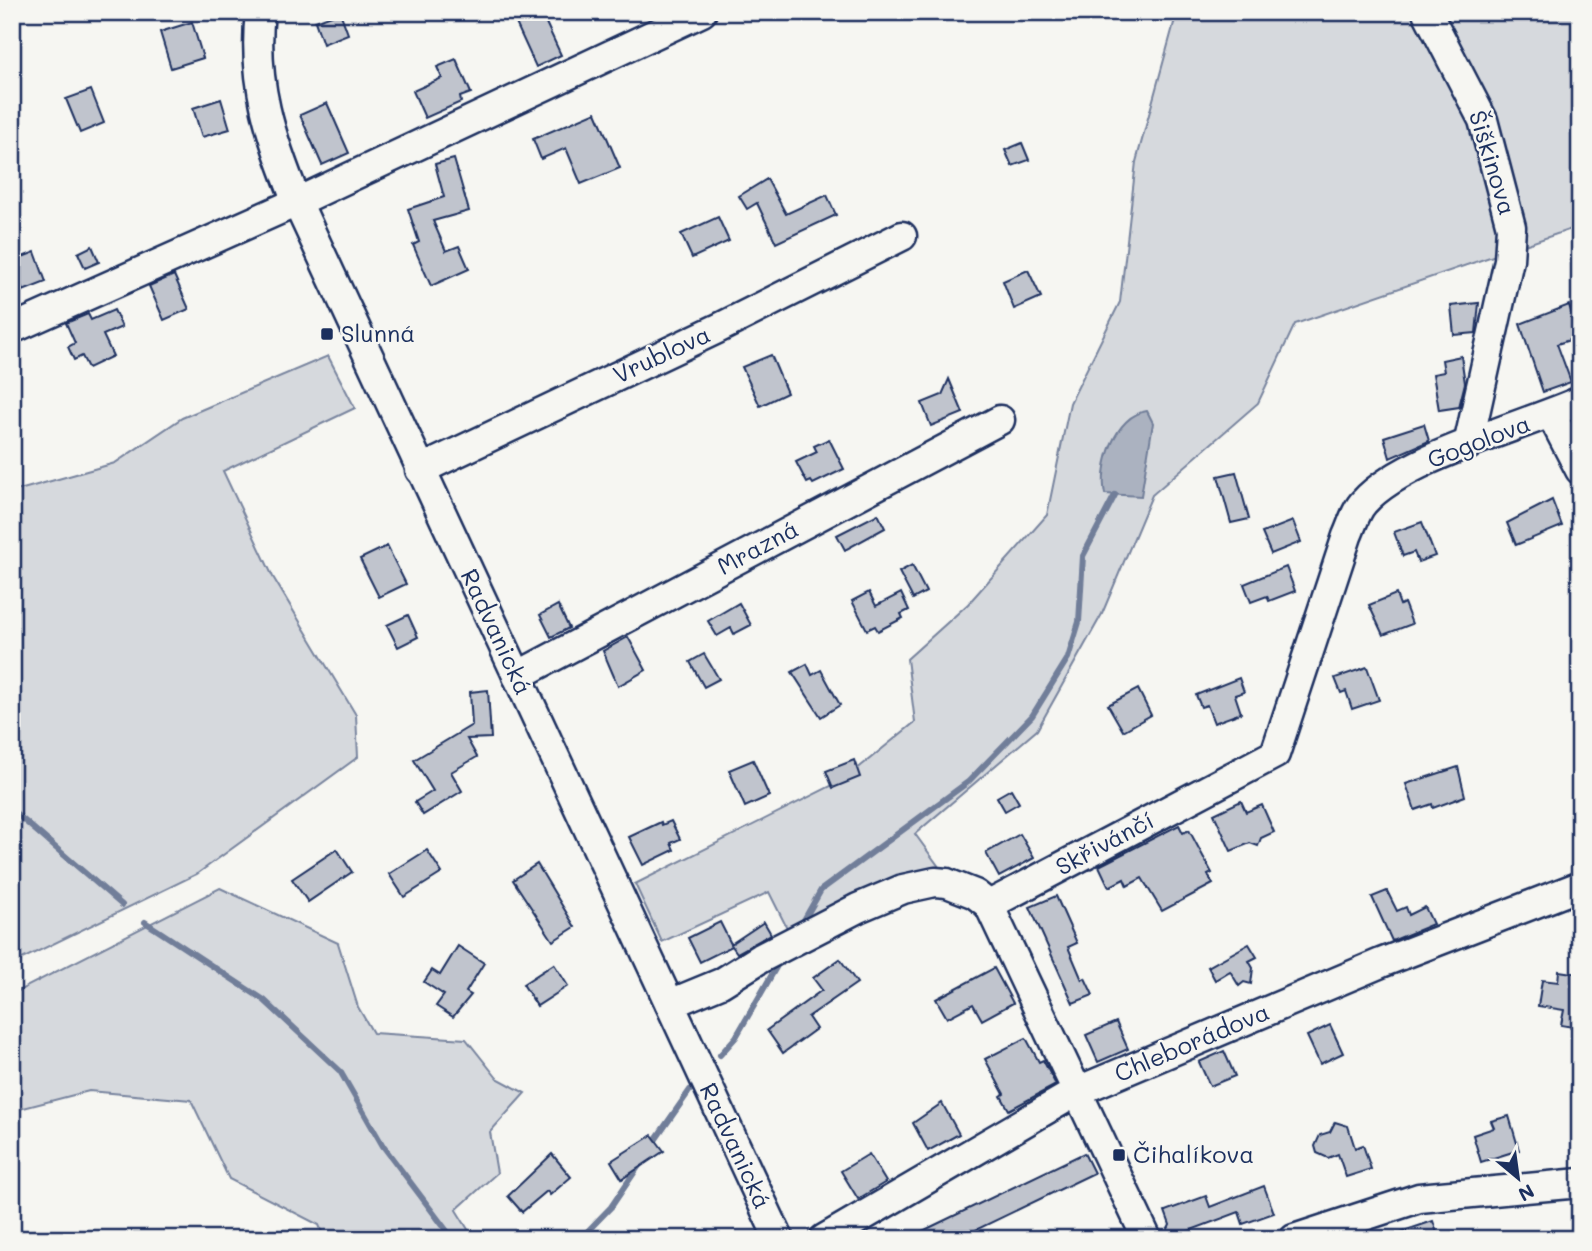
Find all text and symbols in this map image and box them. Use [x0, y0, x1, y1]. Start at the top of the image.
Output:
street label: Šiškinova [1463, 106, 1524, 219]
place label: Slunná [341, 317, 415, 348]
street label: Vrublova [608, 318, 715, 390]
marker: Slunná [319, 326, 335, 342]
street label: Gogolova [1422, 407, 1534, 474]
street label: Mrazná [711, 512, 803, 581]
street label: Radvanická [455, 563, 540, 699]
street label: Skřivánčí [1050, 804, 1159, 882]
street label: Chleborádova [1109, 995, 1273, 1088]
street label: Radvanická [694, 1077, 779, 1213]
place label: Čihalíkova [1133, 1138, 1254, 1169]
north arrow [1484, 1142, 1554, 1212]
marker: Čihalíkova [1111, 1147, 1127, 1163]
text: N [1514, 1179, 1539, 1208]

